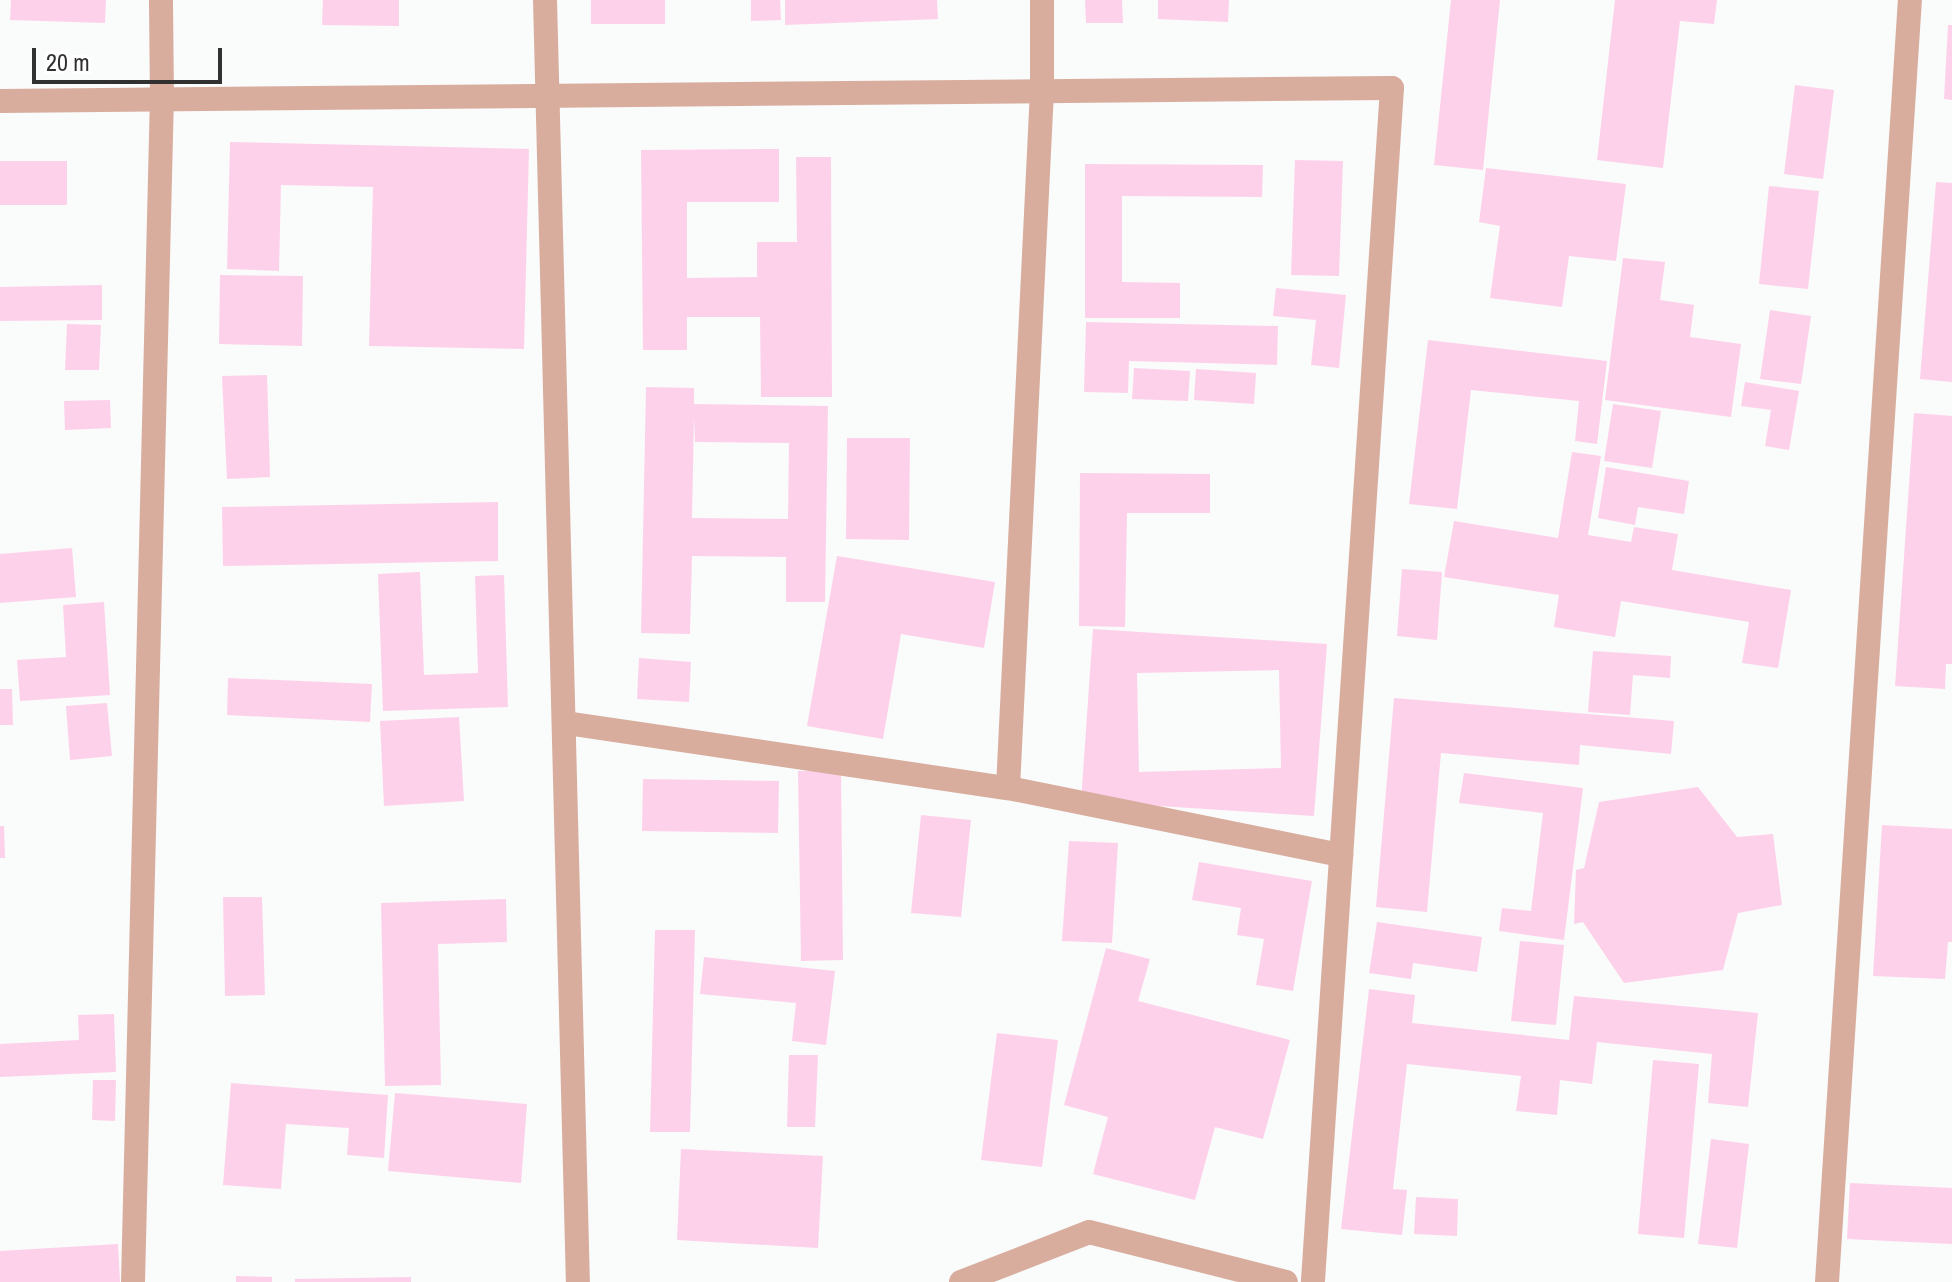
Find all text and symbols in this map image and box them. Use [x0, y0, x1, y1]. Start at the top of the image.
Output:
scale bar [36, 32, 226, 82]
text: 20 m [46, 46, 90, 78]

